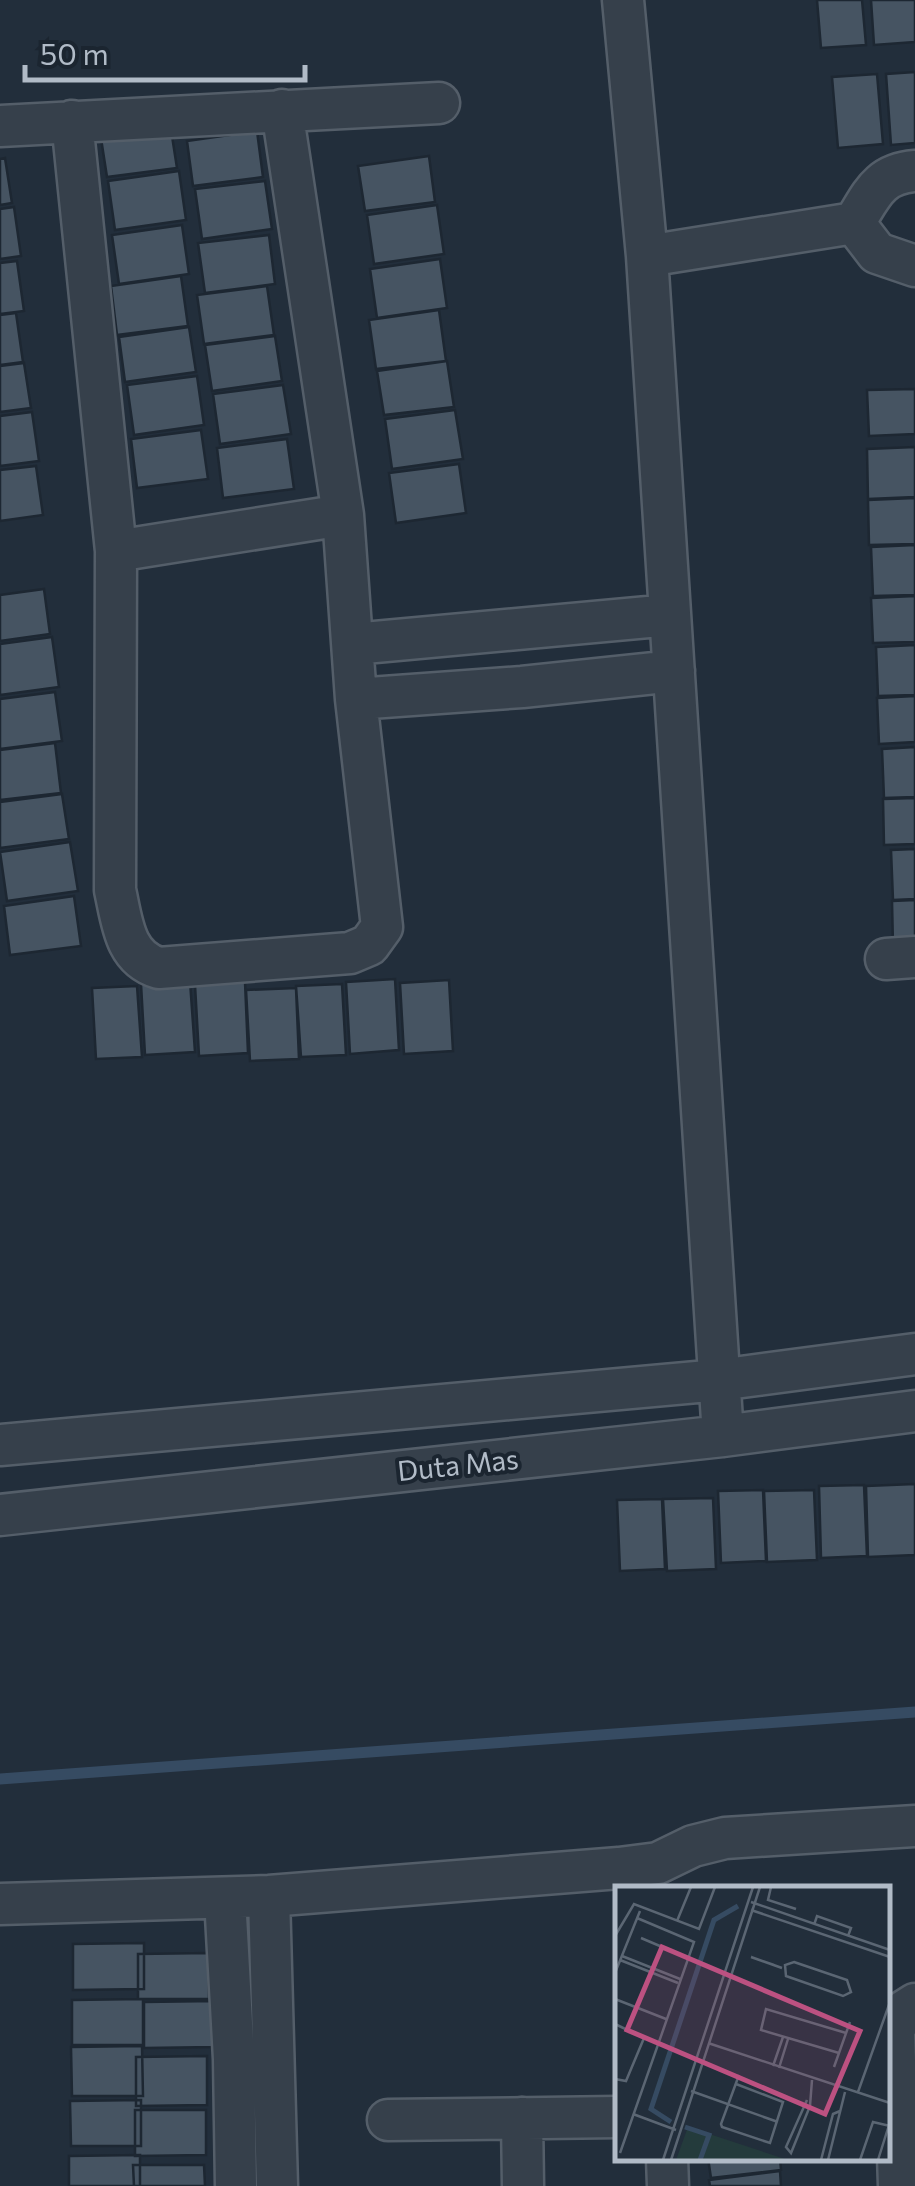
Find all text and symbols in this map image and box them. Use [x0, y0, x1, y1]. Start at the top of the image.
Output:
scale bar [25, 20, 305, 82]
text: 50 m [40, 34, 109, 71]
street label: Duta Mas [396, 1441, 520, 1487]
inset map [615, 1886, 890, 2161]

